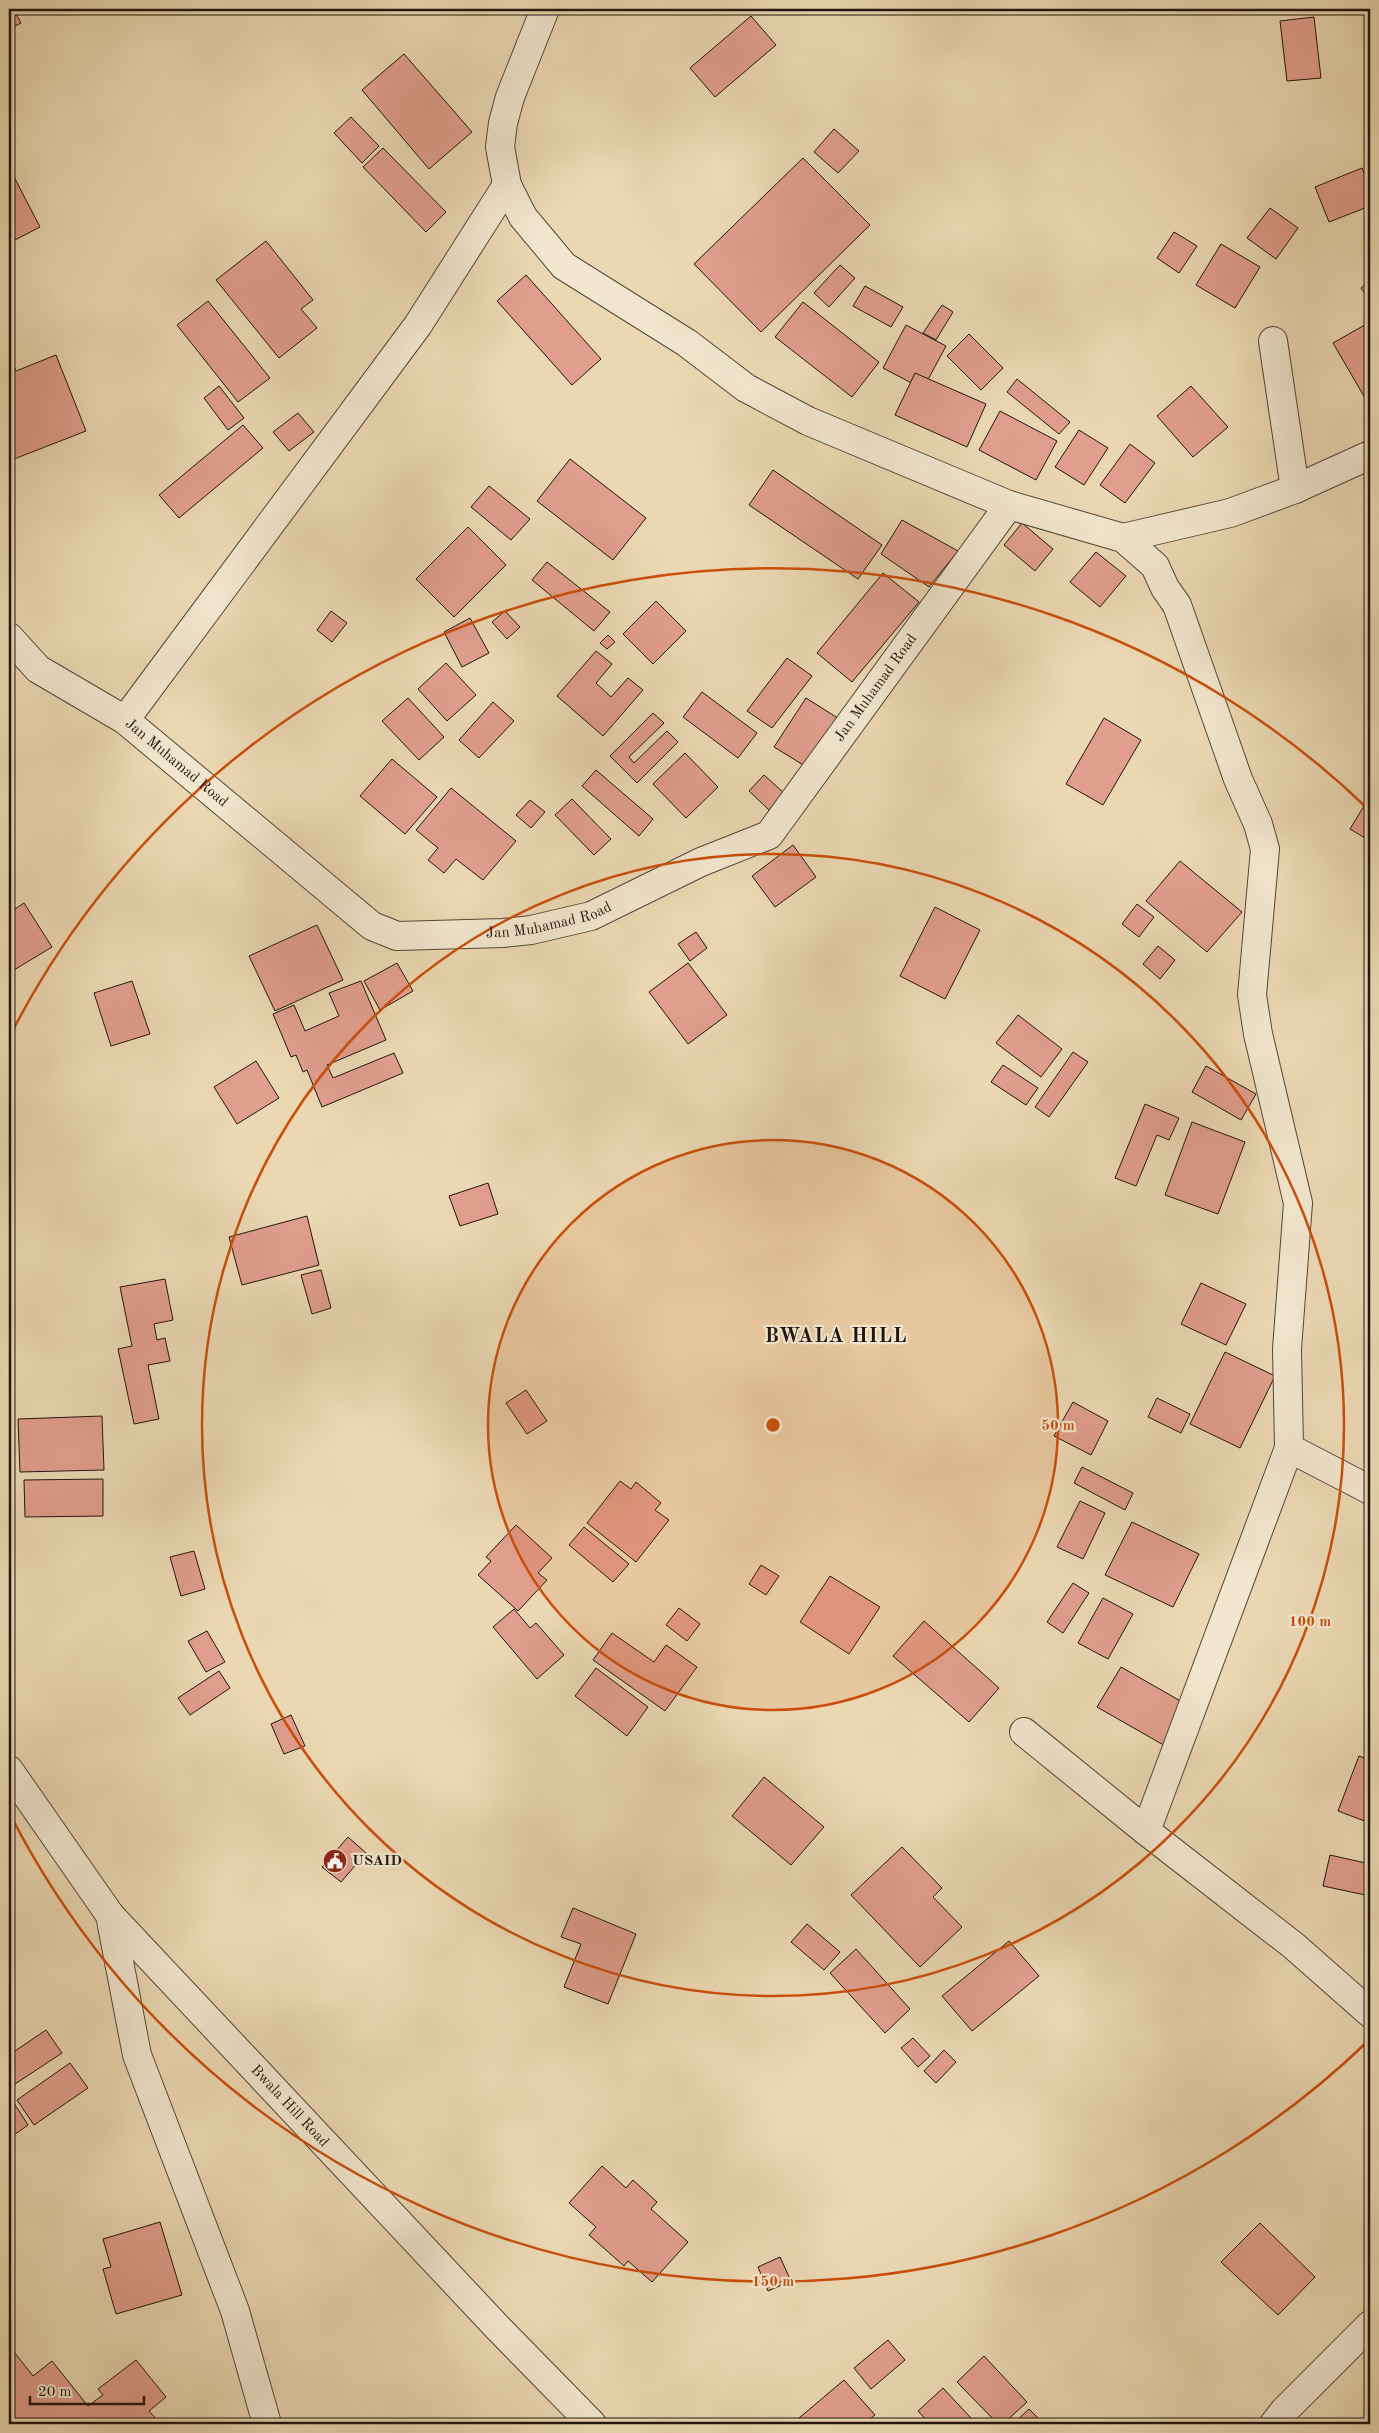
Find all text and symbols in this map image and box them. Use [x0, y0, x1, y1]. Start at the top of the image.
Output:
street label: Jan Muhamad Road [832, 631, 920, 744]
street label: Jan Muhamad Road [122, 716, 231, 810]
street label: Jan Muhamad Road [486, 899, 614, 941]
district label: BWALA HILL [765, 1327, 907, 1347]
centre of rings [764, 1416, 782, 1434]
text: 50 m [1041, 1419, 1075, 1434]
text: 100 m [1289, 1615, 1331, 1630]
public building icon: USAID [322, 1848, 348, 1874]
place label: USAID [352, 1854, 402, 1869]
street label: Bwala Hill Road [248, 2062, 332, 2150]
text: 150 m [752, 2275, 794, 2290]
scale bar [30, 2373, 144, 2405]
text: 20 m [38, 2385, 72, 2400]

